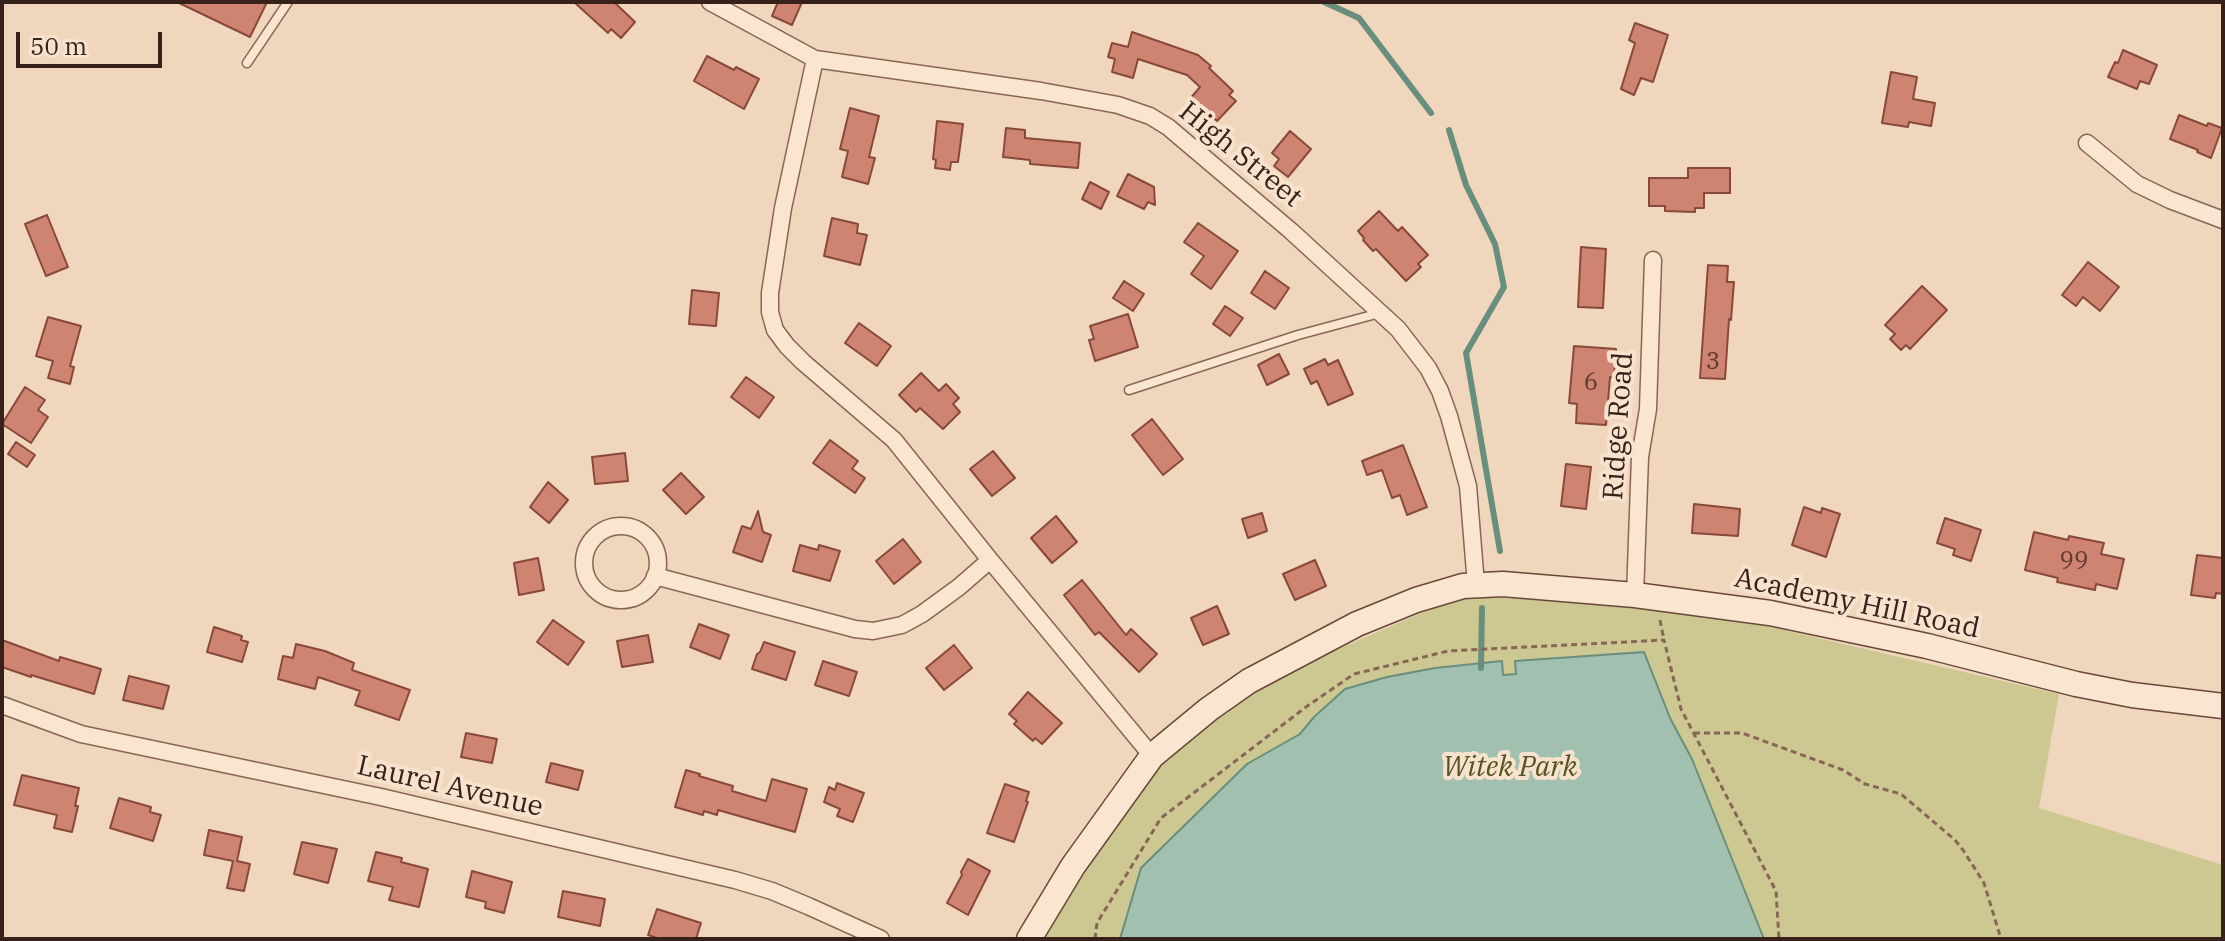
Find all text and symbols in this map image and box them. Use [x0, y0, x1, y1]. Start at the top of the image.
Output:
scale bar [20, 16, 166, 66]
text: 50 m [30, 30, 87, 62]
street label: High Street [1172, 95, 1308, 215]
house number: 3 [1706, 348, 1720, 376]
street label: Ridge Road [1597, 351, 1641, 501]
house number: 6 [1584, 369, 1598, 397]
house number: 99 [2060, 547, 2088, 575]
street label: Academy Hill Road [1732, 562, 1982, 646]
street label: Laurel Avenue [354, 749, 546, 825]
park label: Witek Park [1443, 751, 1577, 785]

